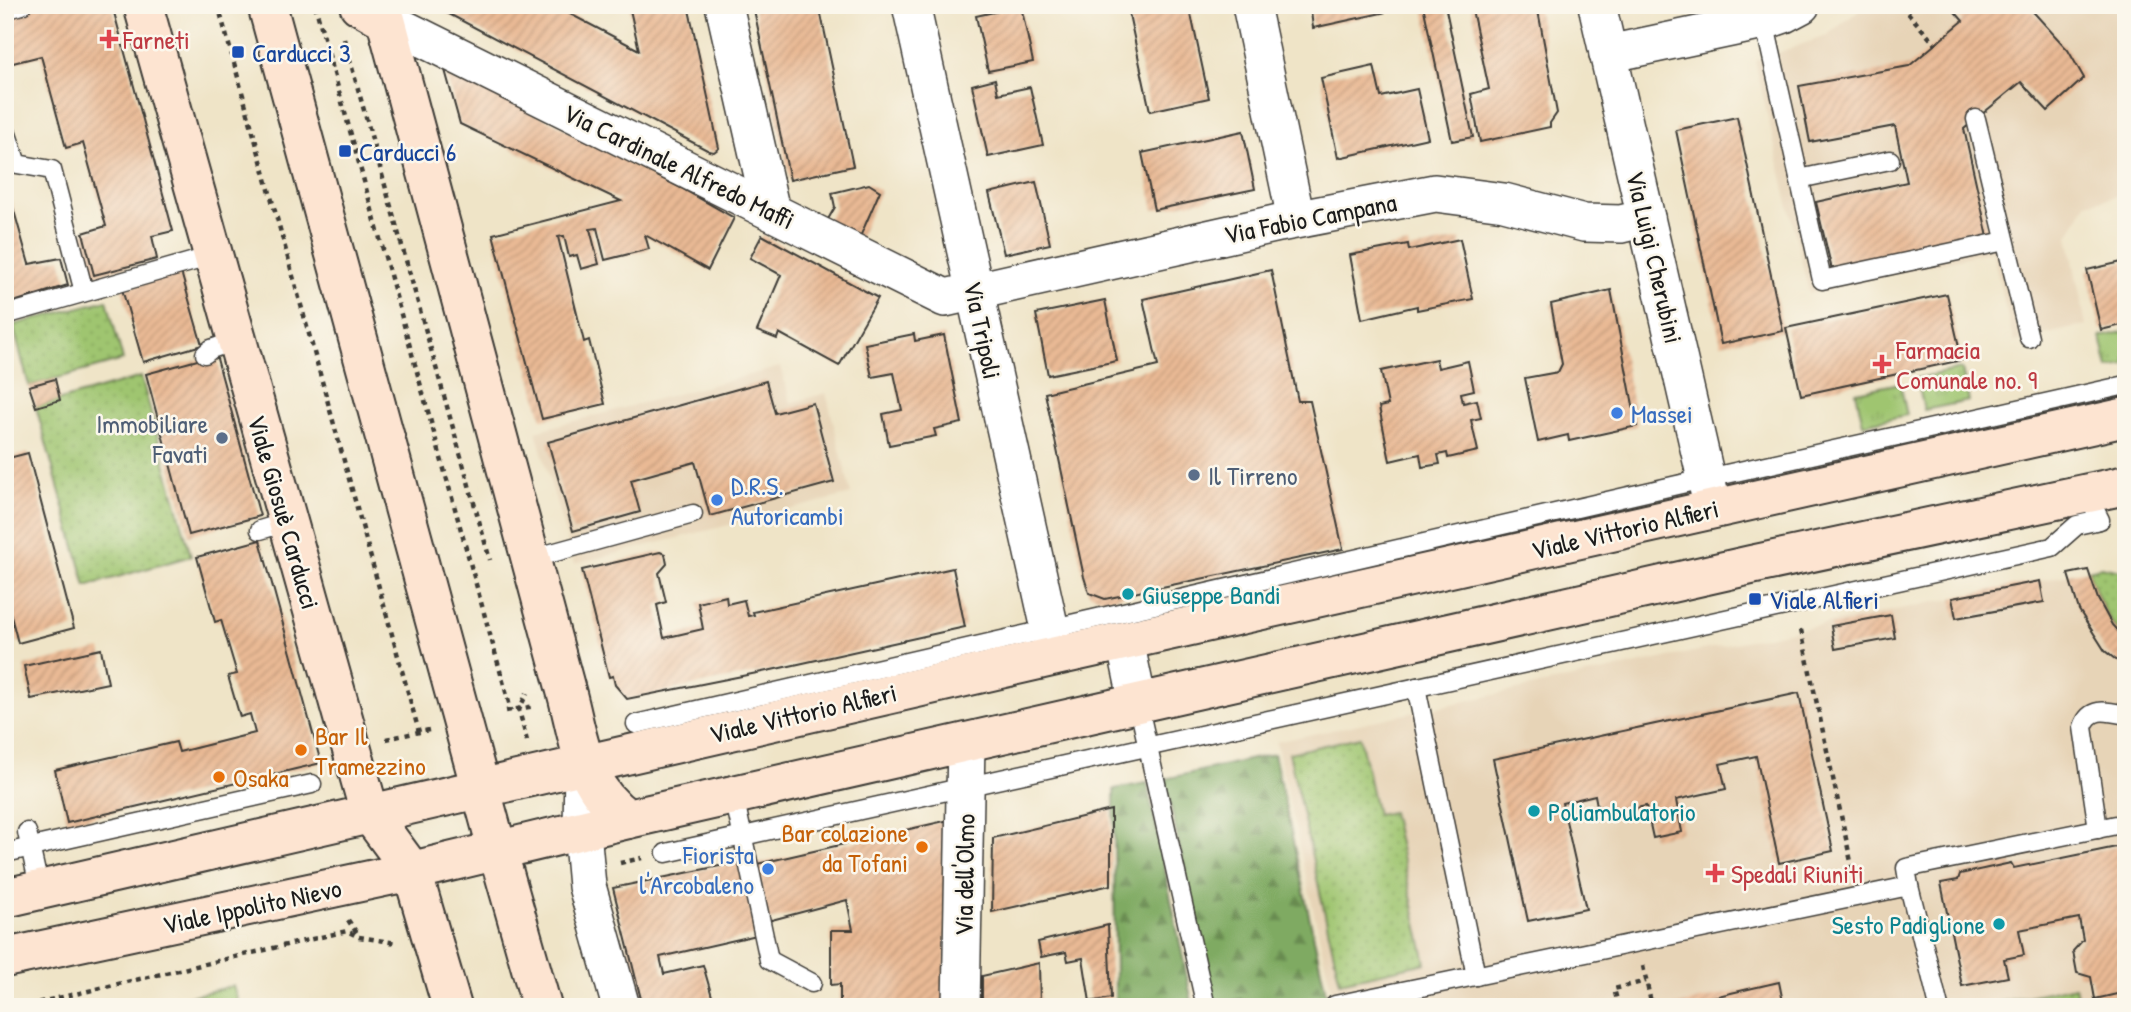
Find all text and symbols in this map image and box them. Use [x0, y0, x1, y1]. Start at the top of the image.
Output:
place label: Farneti [122, 22, 190, 57]
marker: Farneti [101, 31, 117, 47]
place label: Carducci 3 [252, 35, 351, 70]
marker: Carducci 3 [230, 44, 246, 60]
street label: Via Cardinale Alfredo Maffi [558, 95, 800, 237]
place label: Carducci 6 [359, 134, 456, 169]
marker: Carducci 6 [337, 143, 353, 159]
street label: Via Luigi Cherubini [1618, 167, 1692, 347]
street label: Via Fabio Campana [1221, 184, 1399, 252]
street label: Via Tripoli [956, 278, 1010, 382]
place label: Farmacia Comunale no. 9 [1895, 332, 2037, 397]
marker: Farmacia Comunale no. 9 [1874, 356, 1890, 372]
place label: Massei [1631, 396, 1693, 431]
marker: Massei [1609, 405, 1625, 421]
place label: Immobiliare Favati [96, 406, 208, 471]
street label: Viale Giosuè Carducci [240, 411, 328, 613]
marker: Immobiliare Favati [214, 430, 230, 446]
place label: Il Tirreno [1208, 458, 1298, 493]
marker: Il Tirreno [1186, 467, 1202, 483]
place label: D.R.S. Autoricambi [731, 468, 844, 533]
street label: Viale Vittorio Alfieri [1528, 490, 1722, 568]
marker: D.R.S. Autoricambi [709, 492, 725, 508]
place label: Giuseppe Bandi [1142, 577, 1281, 612]
place label: Viale Alfieri [1769, 582, 1879, 617]
marker: Giuseppe Bandi [1120, 586, 1136, 602]
marker: Viale Alfieri [1747, 591, 1763, 607]
street label: Viale Vittorio Alfieri [706, 674, 900, 752]
place label: Bar Il Tramezzino [315, 718, 426, 783]
marker: Bar Il Tramezzino [293, 742, 309, 758]
place label: Osaka [233, 760, 289, 795]
marker: Osaka [211, 769, 227, 785]
place label: Poliambulatorio [1548, 794, 1696, 829]
marker: Poliambulatorio [1526, 803, 1542, 819]
street label: Via dell'Olmo [945, 814, 983, 936]
place label: Bar colazione da Tofani [781, 815, 908, 880]
place label: Fiorista l'Arcobaleno [639, 837, 754, 902]
marker: Bar colazione da Tofani [914, 839, 930, 855]
place label: Spedali Riuniti [1731, 856, 1864, 891]
marker: Fiorista l'Arcobaleno [760, 861, 776, 877]
marker: Spedali Riuniti [1705, 863, 1725, 883]
street label: Viale Ippolito Nievo [159, 870, 345, 942]
place label: Sesto Padiglione [1832, 907, 1985, 942]
marker: Sesto Padiglione [1991, 916, 2007, 932]

